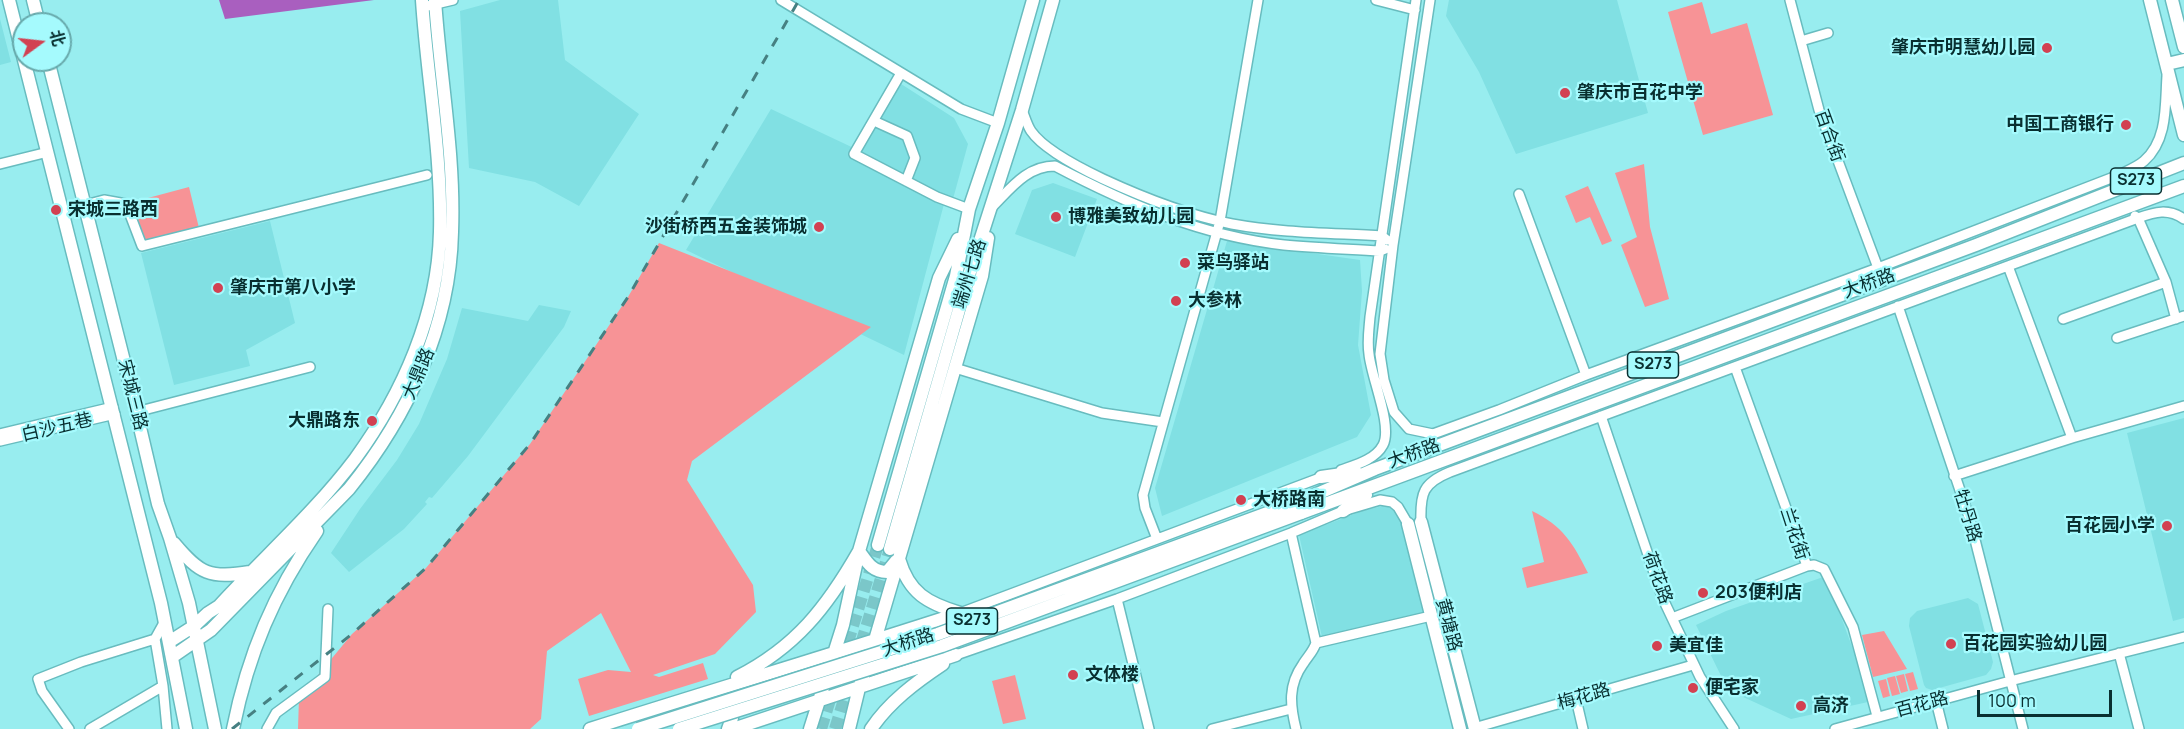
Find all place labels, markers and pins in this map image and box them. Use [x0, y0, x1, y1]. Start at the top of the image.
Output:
place label: 肇庆市明慧幼儿园 [1891, 37, 2035, 59]
marker: 肇庆市明慧幼儿园 [2040, 41, 2054, 55]
place label: 肇庆市百花中学 [1577, 82, 1703, 104]
marker: 肇庆市百花中学 [1558, 86, 1572, 100]
place label: 中国工商银行 [2006, 114, 2114, 136]
marker: 中国工商银行 [2119, 118, 2133, 132]
place label: 宋城三路西 [68, 199, 158, 221]
marker: 宋城三路西 [49, 203, 63, 217]
place label: 博雅美致幼儿园 [1068, 206, 1194, 228]
marker: 博雅美致幼儿园 [1049, 210, 1063, 224]
place label: 沙街桥西五金装饰城 [645, 216, 807, 238]
marker: 沙街桥西五金装饰城 [812, 220, 826, 234]
place label: 菜鸟驿站 [1197, 252, 1269, 274]
marker: 菜鸟驿站 [1178, 256, 1192, 270]
place label: 肇庆市第八小学 [230, 277, 356, 299]
marker: 肇庆市第八小学 [211, 281, 225, 295]
place label: 大参林 [1188, 290, 1242, 312]
marker: 大参林 [1169, 294, 1183, 308]
place label: 大鼎路东 [288, 410, 360, 432]
marker: 大鼎路东 [365, 414, 379, 428]
place label: 大桥路南 [1253, 489, 1325, 511]
marker: 大桥路南 [1234, 493, 1248, 507]
place label: 百花园小学 [2065, 515, 2155, 537]
marker: 百花园小学 [2160, 519, 2174, 533]
place label: 203便利店 [1715, 582, 1802, 604]
marker: 203便利店 [1696, 586, 1710, 600]
place label: 百花园实验幼儿园 [1963, 633, 2107, 655]
place label: 美宜佳 [1669, 635, 1723, 657]
marker: 百花园实验幼儿园 [1944, 637, 1958, 651]
marker: 美宜佳 [1650, 639, 1664, 653]
place label: 文体楼 [1085, 664, 1139, 686]
marker: 文体楼 [1066, 668, 1080, 682]
place label: 便宅家 [1705, 677, 1759, 699]
marker: 便宅家 [1686, 681, 1700, 695]
place label: 高济 [1813, 695, 1849, 717]
marker: 高济 [1794, 699, 1808, 713]

